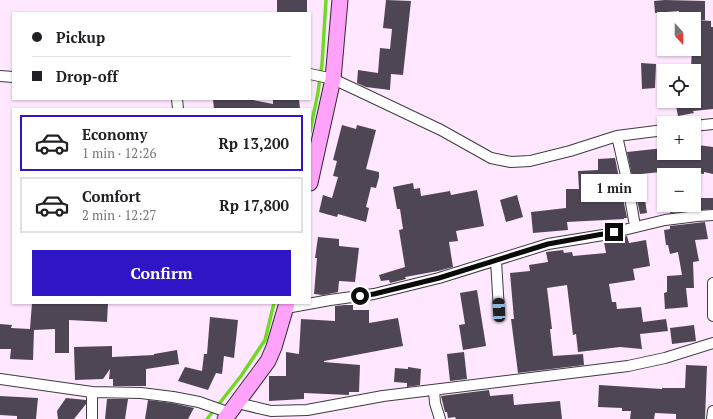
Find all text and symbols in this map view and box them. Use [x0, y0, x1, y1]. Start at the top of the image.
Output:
north arrow [657, 12, 701, 56]
map controls [657, 12, 701, 212]
text: Pickup [56, 27, 105, 47]
button: locate [657, 64, 701, 108]
text: Drop-off [56, 66, 118, 86]
button: + [657, 116, 701, 160]
text: Economy [82, 124, 147, 144]
icon: car [34, 125, 70, 161]
text: Rp 13,200 [218, 133, 289, 153]
text: 1 min · 12:26 [82, 144, 156, 162]
button: − [657, 168, 701, 212]
callout: 1 min [581, 174, 647, 202]
text: 1 min [596, 179, 632, 197]
text: Comfort [82, 186, 141, 206]
icon: car [34, 187, 70, 223]
text: Rp 17,800 [219, 195, 289, 215]
text: 2 min · 12:27 [82, 206, 156, 224]
route end [605, 223, 623, 241]
button: Confirm [32, 250, 291, 296]
route start [351, 287, 369, 305]
car [492, 298, 506, 322]

